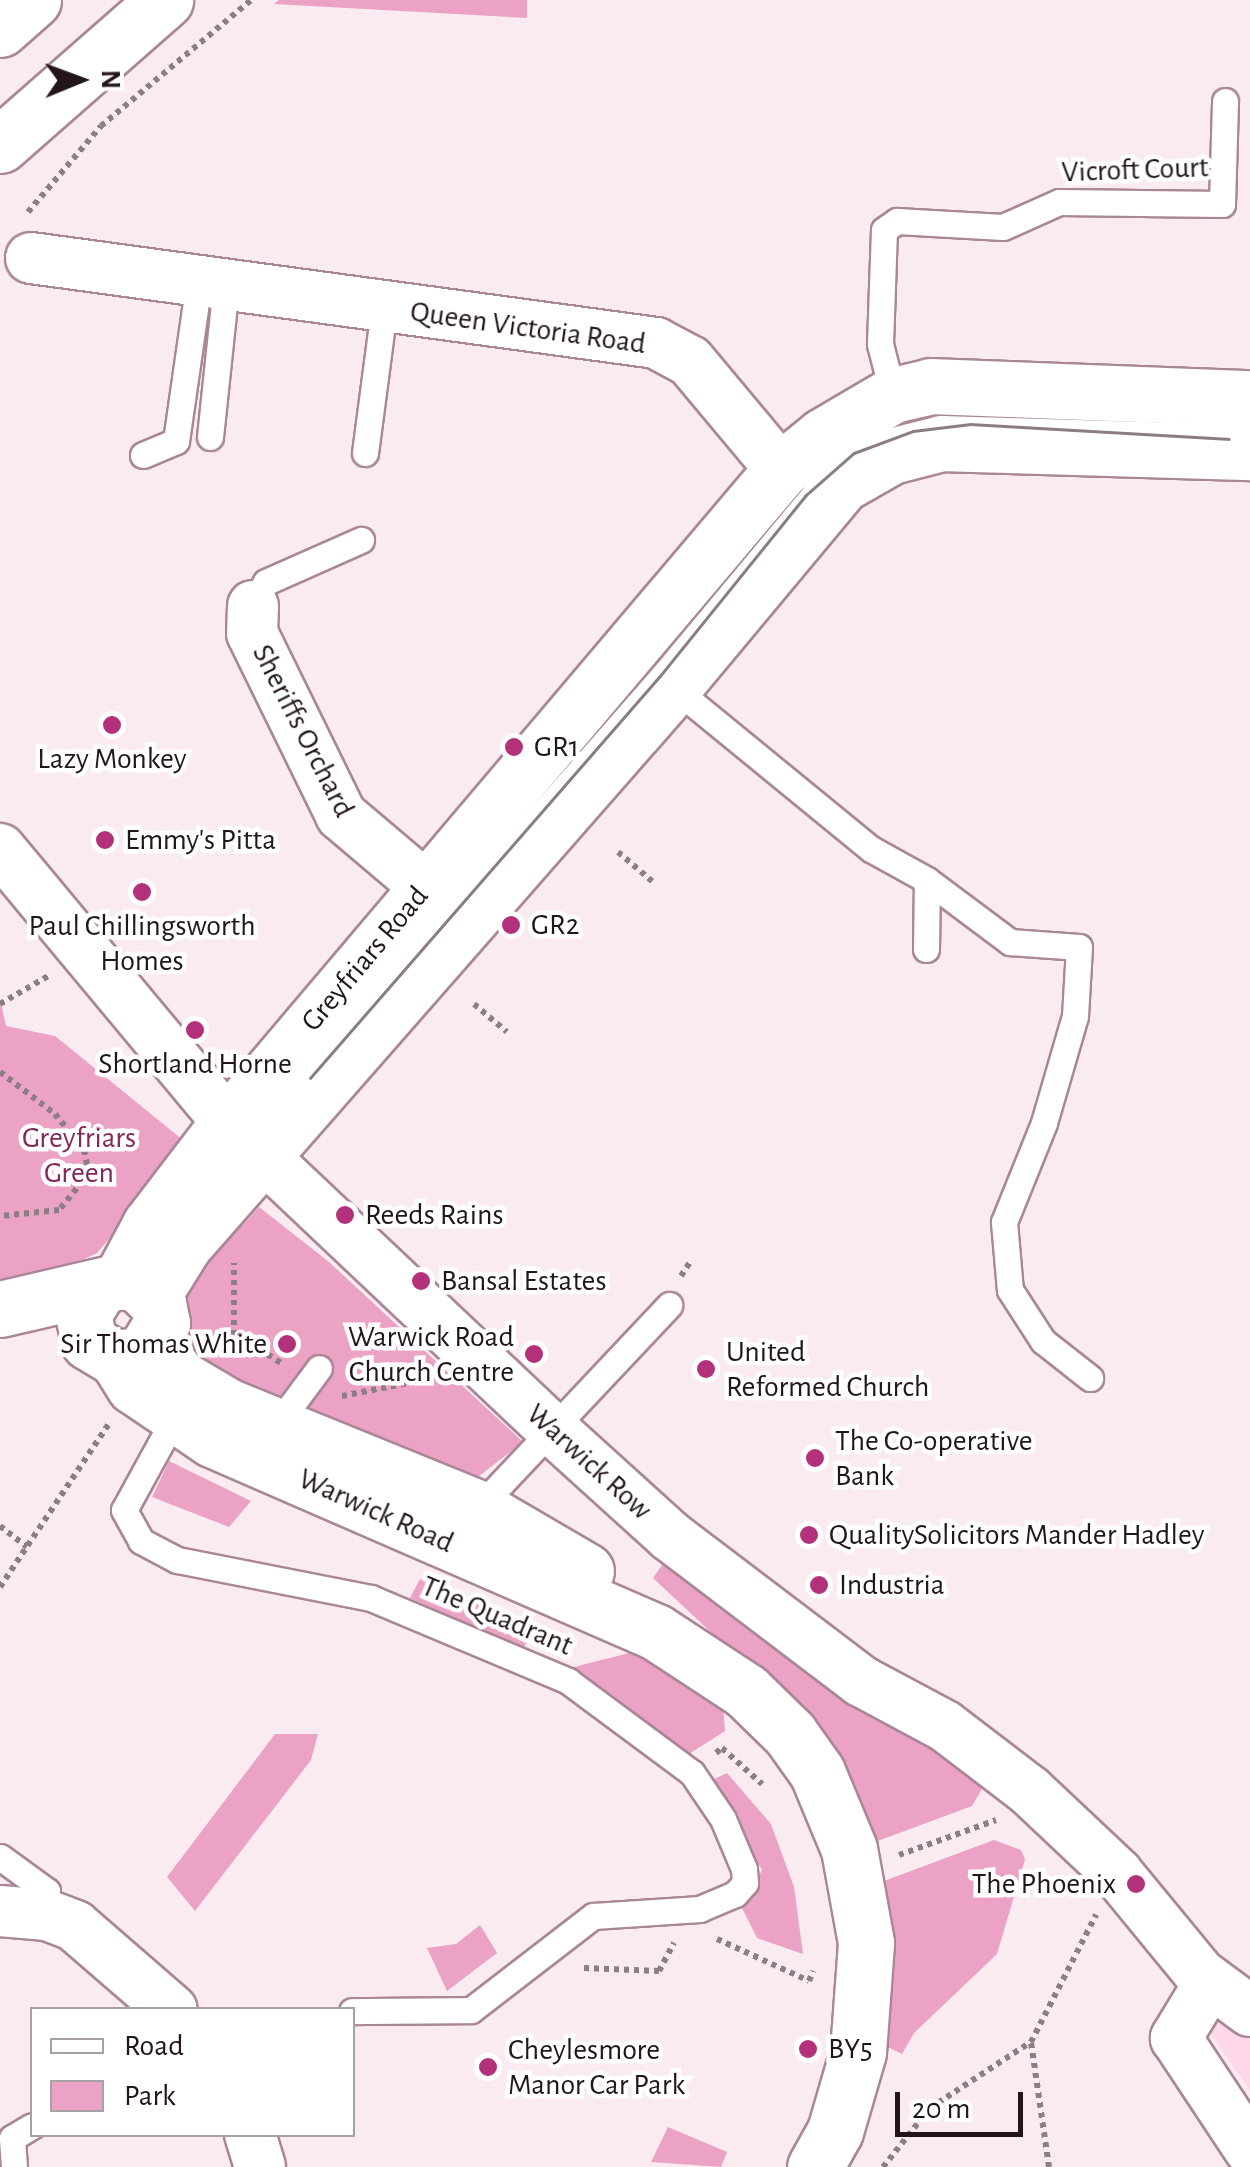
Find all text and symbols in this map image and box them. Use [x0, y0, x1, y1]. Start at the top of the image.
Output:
north arrow [30, 30, 130, 130]
text: N [96, 69, 124, 89]
street label: Vicroft Court [1061, 149, 1209, 191]
street label: Queen Victoria Road [408, 294, 648, 362]
street label: Sheriffs Orchard [244, 639, 362, 823]
marker: Lazy Monkey [101, 714, 123, 736]
place label: GR1 [534, 729, 579, 765]
marker: GR1 [503, 736, 525, 758]
place label: Lazy Monkey [37, 741, 187, 777]
place label: Emmy's Pitta [125, 822, 276, 858]
marker: Emmy's Pitta [94, 829, 116, 851]
street label: Greyfriars Road [294, 879, 436, 1039]
marker: Paul Chillingsworth Homes [131, 881, 153, 903]
place label: GR2 [531, 907, 579, 943]
place label: Paul Chillingsworth Homes [28, 908, 256, 978]
marker: GR2 [500, 914, 522, 936]
marker: Shortland Horne [184, 1019, 206, 1041]
place label: Shortland Horne [98, 1046, 292, 1082]
park label: Greyfriars Green [22, 1120, 136, 1190]
place label: Reeds Rains [365, 1197, 504, 1233]
marker: Reeds Rains [334, 1204, 356, 1226]
place label: Bansal Estates [441, 1263, 607, 1299]
marker: Bansal Estates [410, 1270, 432, 1292]
place label: Warwick Road Church Centre [348, 1319, 514, 1390]
place label: Sir Thomas White [60, 1326, 267, 1362]
marker: Sir Thomas White [276, 1333, 298, 1355]
place label: United Reformed Church [726, 1334, 929, 1404]
marker: Warwick Road Church Centre [523, 1343, 545, 1365]
marker: United Reformed Church [695, 1358, 717, 1380]
street label: Warwick Row [519, 1396, 659, 1528]
place label: The Co-operative Bank [835, 1423, 1033, 1494]
marker: The Co-operative Bank [804, 1447, 826, 1469]
street label: Warwick Road [293, 1461, 459, 1561]
place label: QualitySolicitors Mander Hadley [829, 1517, 1205, 1553]
marker: QualitySolicitors Mander Hadley [798, 1524, 820, 1546]
place label: Industria [839, 1567, 945, 1603]
street label: The Quadrant [416, 1568, 578, 1664]
marker: Industria [808, 1574, 830, 1596]
place label: The Phoenix [972, 1866, 1116, 1902]
marker: The Phoenix [1125, 1873, 1147, 1895]
legend [30, 2007, 355, 2137]
text: Road [124, 2031, 184, 2061]
place label: BY5 [828, 2031, 873, 2067]
place label: Cheylesmore Manor Car Park [508, 2032, 685, 2102]
marker: BY5 [797, 2038, 819, 2060]
marker: Cheylesmore Manor Car Park [477, 2056, 499, 2078]
scale bar [900, 2072, 1028, 2134]
text: Park [124, 2081, 176, 2111]
text: 20 m [912, 2094, 970, 2124]

